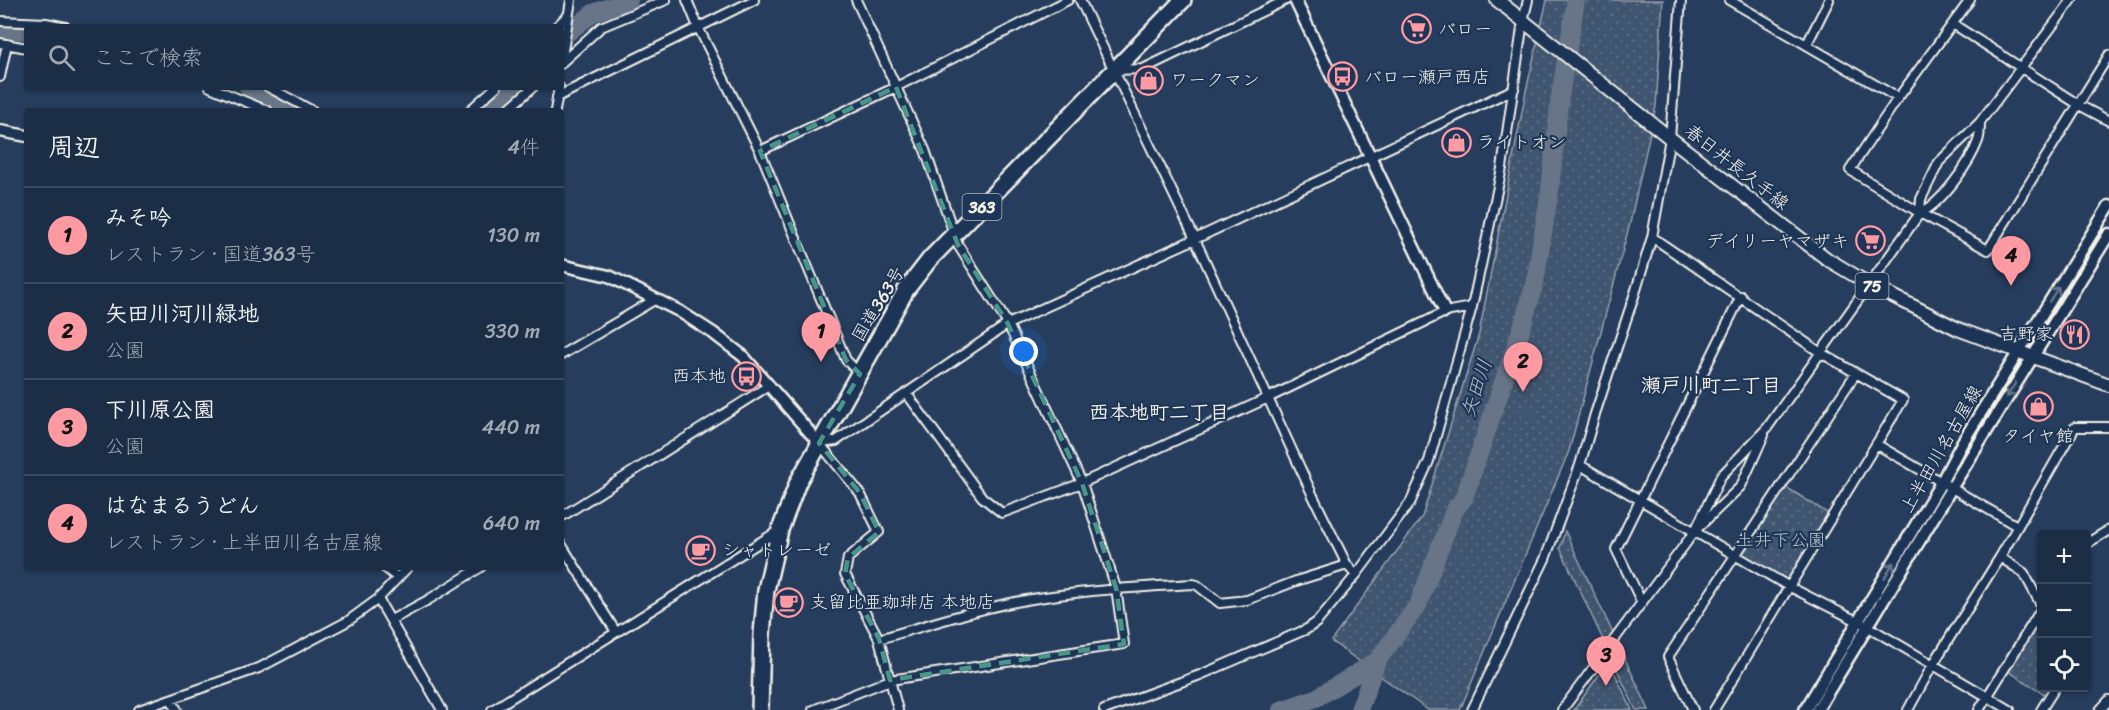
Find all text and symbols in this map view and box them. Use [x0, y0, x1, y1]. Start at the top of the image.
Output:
supermarket icon: バロー [1401, 13, 1433, 45]
place label: バロー [1438, 13, 1492, 45]
search box [24, 24, 564, 90]
text: ここで検索 [93, 38, 203, 77]
icon: search [45, 41, 78, 74]
bus stop icon: バロー瀬戸西店 [1327, 61, 1359, 93]
place label: バロー瀬戸西店 [1364, 61, 1490, 93]
shop icon: ワークマン [1133, 64, 1165, 96]
place label: ワークマン [1170, 64, 1260, 96]
street label: 春日井長久手線 [1678, 116, 1796, 218]
text: 周辺 [48, 124, 100, 170]
shop icon: ライトオン [1440, 126, 1472, 158]
place label: ライトオン [1477, 126, 1566, 158]
text: 4件 [508, 130, 540, 165]
road number: 363 [962, 194, 1002, 220]
text: みそ吟 [105, 198, 171, 237]
text: 1 [63, 218, 72, 253]
text: 130 m [487, 218, 540, 253]
place label: デイリーヤマザキ [1706, 225, 1849, 257]
supermarket icon: デイリーヤマザキ [1854, 225, 1886, 257]
pin: 4 [1992, 236, 2030, 286]
text: レストラン · 国道363号 [105, 237, 316, 272]
street label: 国道363号 [843, 260, 913, 348]
road number: 75 [1856, 273, 1888, 299]
one-way arrow [2048, 286, 2060, 303]
text: 矢田川河川緑地 [105, 294, 259, 333]
pin: 1 [802, 312, 840, 362]
text: 2 [62, 314, 73, 349]
text: 330 m [485, 314, 540, 349]
place label: 吉野家 [1999, 318, 2053, 350]
restaurant icon: 吉野家 [2058, 318, 2090, 350]
text: 公園 [105, 333, 145, 368]
your location [1009, 337, 1038, 366]
pin: 2 [1504, 342, 1543, 392]
water label: 矢田川 [1451, 354, 1502, 422]
place label: 西本地 [672, 360, 726, 392]
bus stop icon: 西本地 [731, 360, 763, 392]
district label: 瀬戸川町二丁目 [1641, 368, 1781, 403]
street label: 上半田川名古屋線 [1891, 379, 1991, 519]
one-way arrow [2005, 381, 2017, 398]
text: 下川原公園 [105, 390, 215, 429]
shop icon: タイヤ館 [2022, 391, 2054, 423]
district label: 西本地町二丁目 [1089, 395, 1229, 430]
text: 3 [62, 410, 73, 445]
text: 440 m [482, 410, 540, 445]
place label: タイヤ館 [2002, 420, 2074, 452]
text: 公園 [105, 429, 145, 464]
text: はなまるうどん [105, 486, 259, 525]
text: 4 [61, 506, 74, 541]
text: 640 m [483, 506, 540, 541]
park label: 土井下公園 [1736, 524, 1826, 556]
text: レストラン · 上半田川名古屋線 [105, 525, 382, 560]
map controls [2037, 530, 2091, 692]
button: + [2037, 530, 2091, 584]
cafe icon: シャトレーゼ [685, 534, 717, 566]
place label: シャトレーゼ [722, 534, 831, 566]
one-way arrow [1884, 562, 1896, 579]
button: − [2037, 584, 2091, 638]
cafe icon: 支留比亜珈琲店 本地店 [773, 586, 805, 618]
place label: 支留比亜珈琲店 本地店 [810, 586, 995, 618]
pin: 3 [1586, 636, 1626, 686]
button: locate [2037, 638, 2091, 692]

